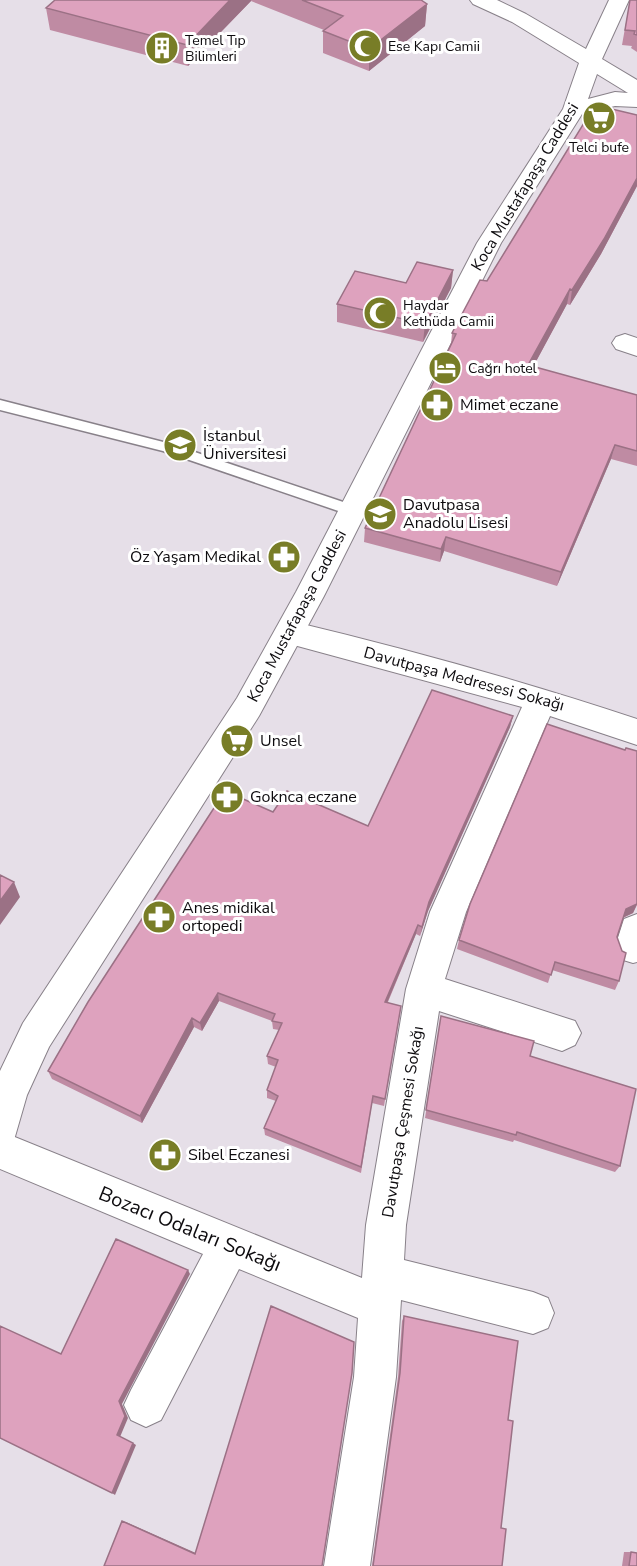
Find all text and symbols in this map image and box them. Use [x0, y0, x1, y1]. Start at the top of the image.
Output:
mosque icon: Ese Kapı Camii [347, 28, 383, 64]
building icon: Temel Tıp Bilimleri [144, 30, 180, 66]
place label: Temel Tıp Bilimleri [185, 31, 246, 66]
place label: Ese Kapı Camii [388, 37, 480, 56]
street label: Koca Mustafapaşa Caddesi [466, 99, 584, 275]
supermarket icon: Telci bufe [581, 100, 617, 136]
place label: Telci bufe [569, 138, 629, 157]
mosque icon: Haydar Kethüda Camii [362, 295, 398, 331]
place label: Haydar Kethüda Camii [403, 296, 494, 331]
hotel icon: Cağrı hotel [427, 350, 463, 386]
place label: Cağrı hotel [468, 359, 538, 378]
pharmacy icon: Mimet eczane [419, 387, 455, 423]
place label: Mimet eczane [460, 394, 559, 416]
place label: İstanbul Üniversitesi [203, 425, 287, 465]
school or university icon: İstanbul Üniversitesi [162, 427, 198, 463]
place label: Davutpasa Anadolu Lisesi [403, 494, 508, 534]
school or university icon: Davutpasa Anadolu Lisesi [362, 496, 398, 532]
street label: Koca Mustafapaşa Caddesi [242, 526, 352, 706]
pharmacy icon: Öz Yaşam Medikal [266, 539, 302, 575]
place label: Öz Yaşam Medikal [130, 546, 261, 568]
street label: Davutpaşa Medresesi Sokağı [361, 642, 567, 716]
supermarket icon: Unsel [219, 723, 255, 759]
place label: Unsel [260, 730, 302, 752]
pharmacy icon: Goknca eczane [209, 779, 245, 815]
place label: Goknca eczane [250, 786, 357, 808]
place label: Anes midikal ortopedi [182, 897, 275, 937]
pharmacy icon: Anes midikal ortopedi [141, 899, 177, 935]
street label: Davutpaşa Çeşmesi Sokağı [377, 1025, 429, 1219]
pharmacy icon: Sibel Eczanesi [147, 1137, 183, 1173]
place label: Sibel Eczanesi [188, 1144, 290, 1166]
street label: Bozacı Odaları Sokağı [95, 1180, 285, 1278]

